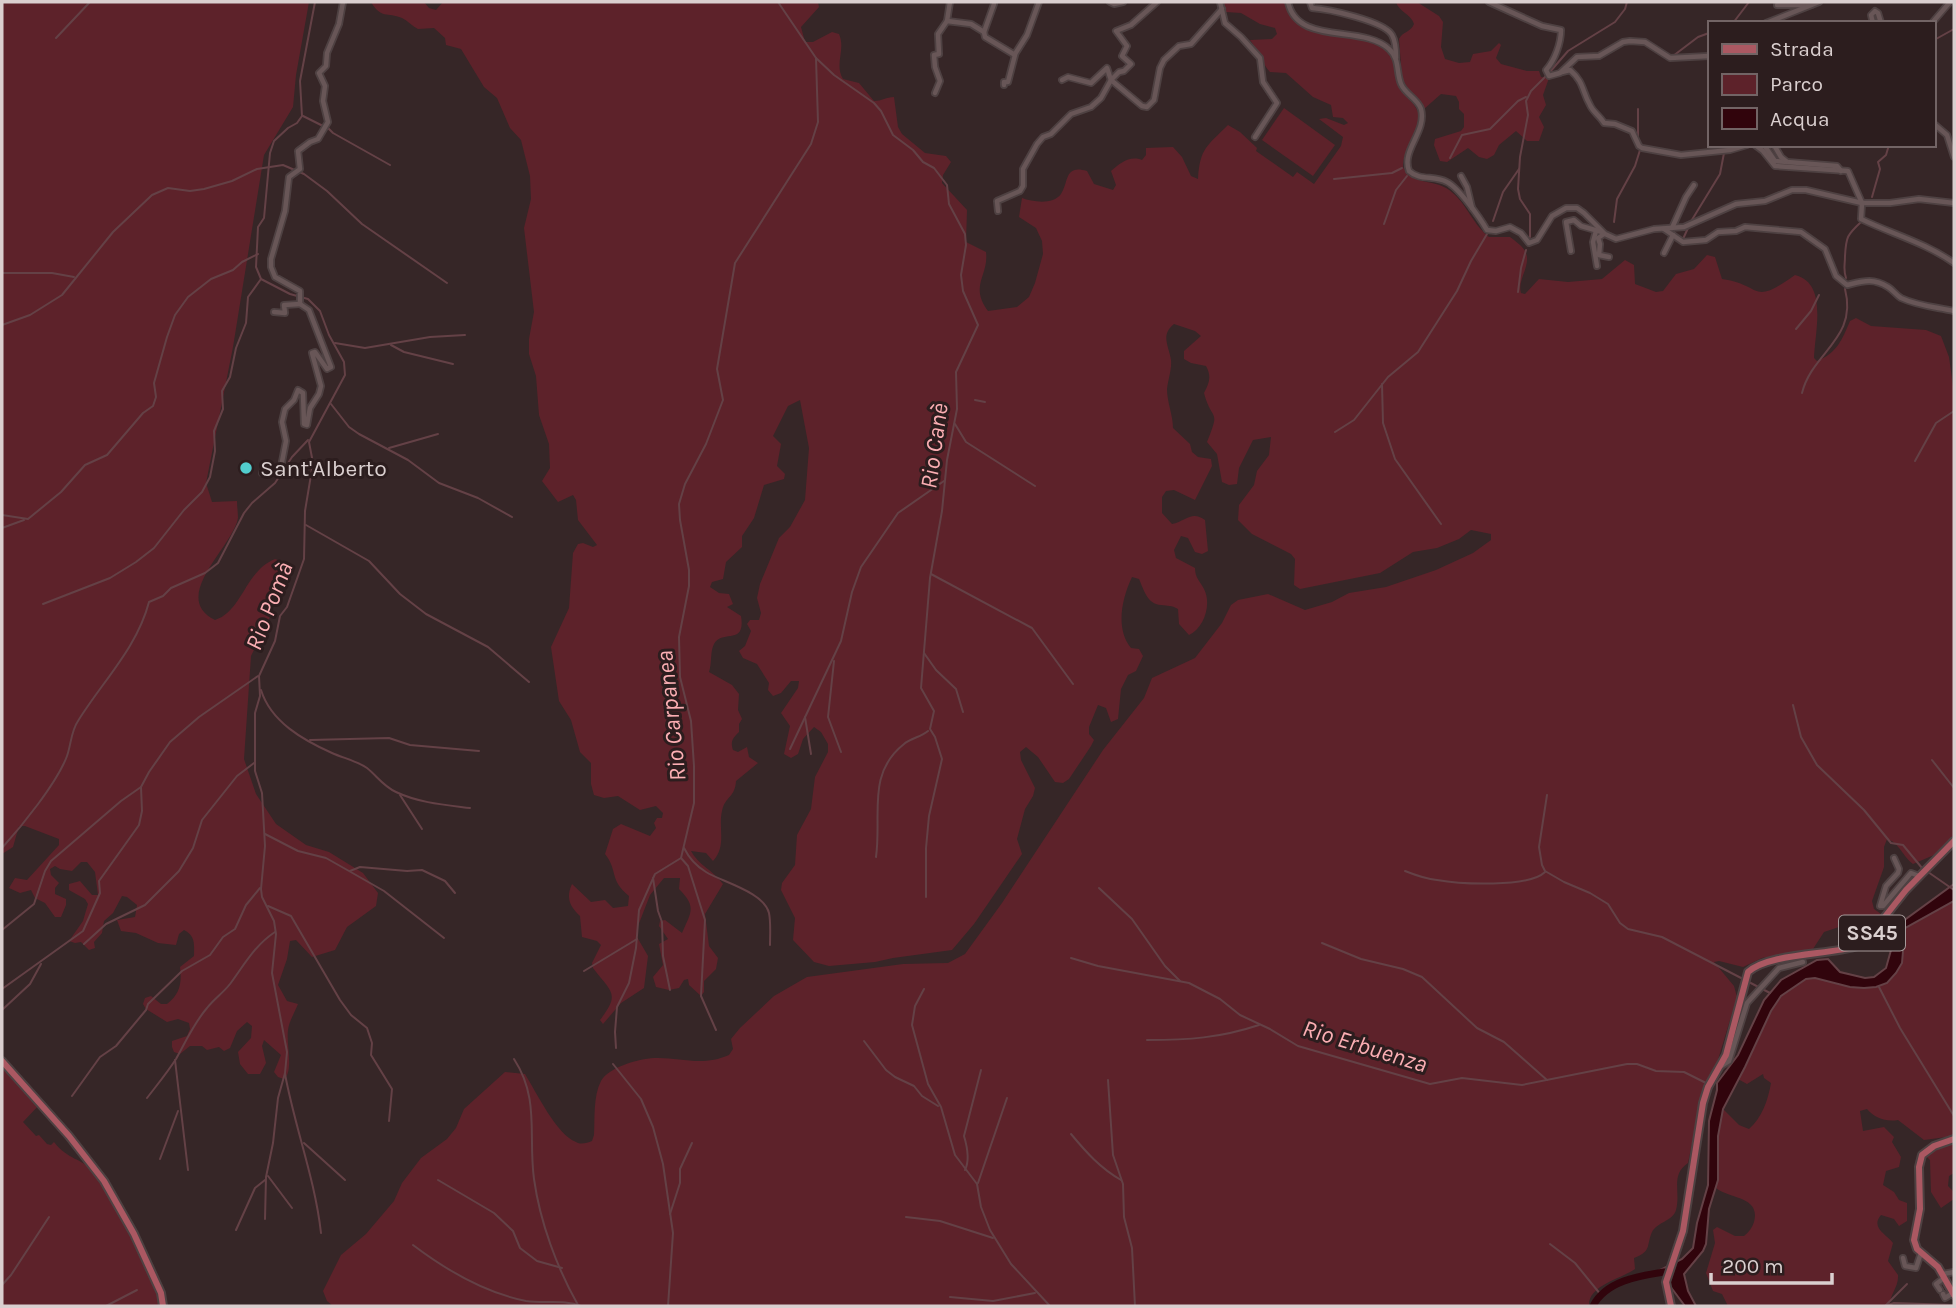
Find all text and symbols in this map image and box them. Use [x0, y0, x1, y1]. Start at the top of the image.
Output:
legend [1708, 21, 1935, 147]
text: Strada [1770, 37, 1834, 61]
text: Parco [1770, 72, 1823, 96]
text: Acqua [1770, 107, 1829, 131]
water label: Rio Canè [914, 401, 954, 491]
place label: Sant'Alberto [260, 455, 387, 482]
marker: Sant'Alberto [238, 460, 254, 476]
water label: Rio Pomà [239, 558, 299, 654]
water label: Rio Carpanea [650, 649, 692, 783]
road number: SS45 [1839, 916, 1905, 950]
water label: Rio Erbuenza [1299, 1014, 1431, 1078]
scale bar [1711, 1242, 1832, 1286]
text: 200 m [1722, 1254, 1784, 1278]

